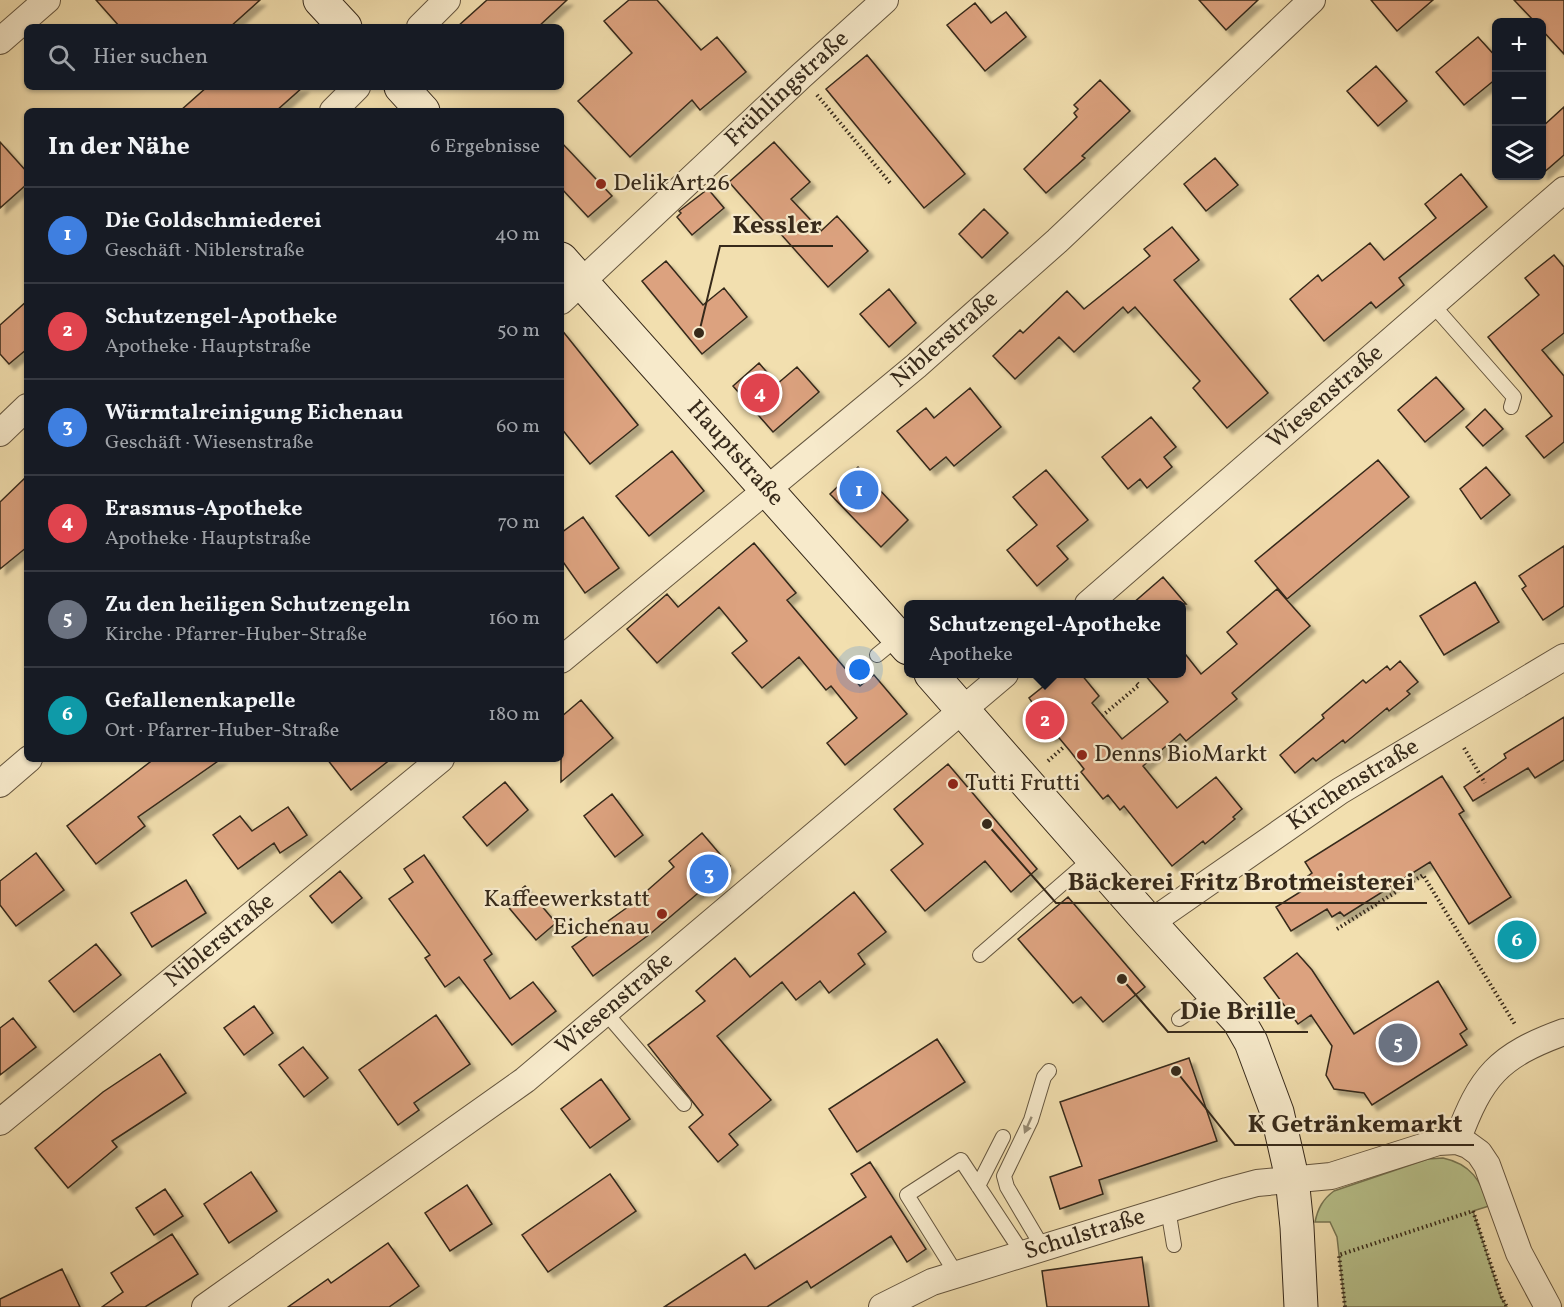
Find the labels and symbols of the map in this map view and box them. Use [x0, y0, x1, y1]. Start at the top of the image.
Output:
street label: Frühlingstraße [718, 23, 857, 155]
place label: DelikArt26 [613, 167, 730, 201]
marker: DelikArt26 [594, 177, 608, 191]
callout: Kessler [720, 202, 833, 246]
text: Kessler [732, 208, 822, 244]
street label: Niblerstraße [884, 283, 1006, 397]
street label: Wiesenstraße [1260, 337, 1391, 458]
pin: 4 [740, 370, 780, 416]
street label: Hauptstraße [678, 393, 791, 514]
pin: 1 [840, 468, 878, 512]
your location [845, 655, 874, 684]
pin: 2 [1026, 698, 1064, 742]
street label: Kirchenstraße [1281, 730, 1426, 839]
place label: Denns BioMarkt [1094, 738, 1267, 772]
marker: Denns BioMarkt [1075, 748, 1089, 762]
place label: Tutti Frutti [965, 767, 1080, 801]
marker: Tutti Frutti [946, 777, 960, 791]
pin: 3 [690, 852, 728, 896]
callout: Bäckerei Fritz Brotmeisterei [1056, 859, 1427, 903]
text: Bäckerei Fritz Brotmeisterei [1067, 865, 1415, 901]
place label: Kaffeewerkstatt Eichenau [484, 883, 650, 945]
street label: Niblerstraße [158, 885, 282, 996]
marker: Kaffeewerkstatt Eichenau [655, 907, 669, 921]
pin: 6 [1498, 918, 1537, 962]
street label: Wiesenstraße [549, 944, 681, 1064]
callout: Die Brille [1168, 988, 1308, 1032]
text: Die Brille [1180, 994, 1296, 1030]
pin: 5 [1378, 1020, 1418, 1066]
callout: K Getränkemarkt [1235, 1101, 1474, 1145]
text: K Getränkemarkt [1247, 1107, 1463, 1143]
one-way arrow [1024, 1116, 1033, 1133]
street label: Schulstraße [1020, 1200, 1150, 1269]

